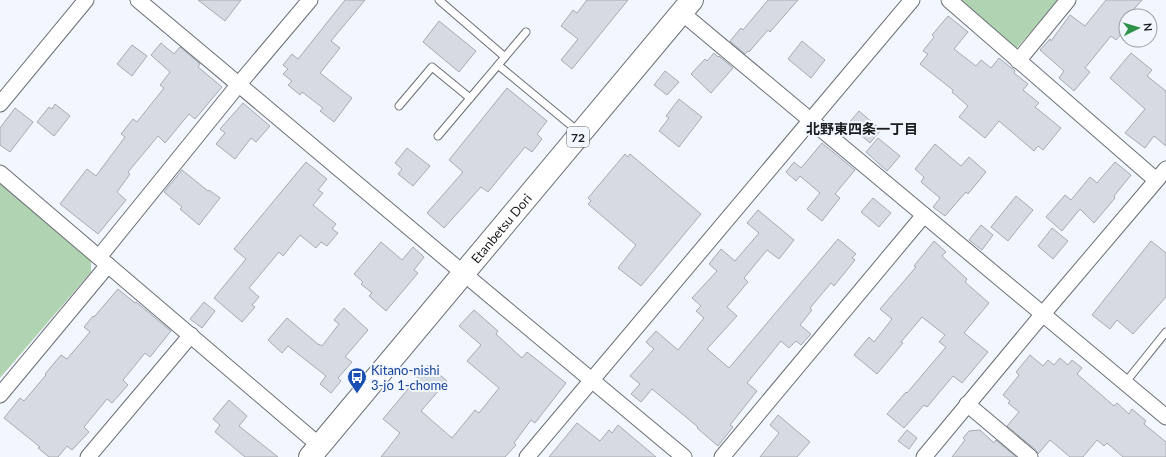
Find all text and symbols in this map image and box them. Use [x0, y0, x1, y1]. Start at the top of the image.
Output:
north arrow [1118, 8, 1158, 48]
text: N [1142, 22, 1155, 32]
district label: 北野東四条一丁目 [806, 120, 918, 137]
road number: 72 [567, 127, 589, 147]
street label: Etanbetsu Dori [468, 190, 535, 266]
place label: Kitano-nishi 3-jo 1-chome [371, 362, 448, 393]
bus stop icon: Kitano-nishi 3-jo 1-chome [346, 366, 368, 394]

